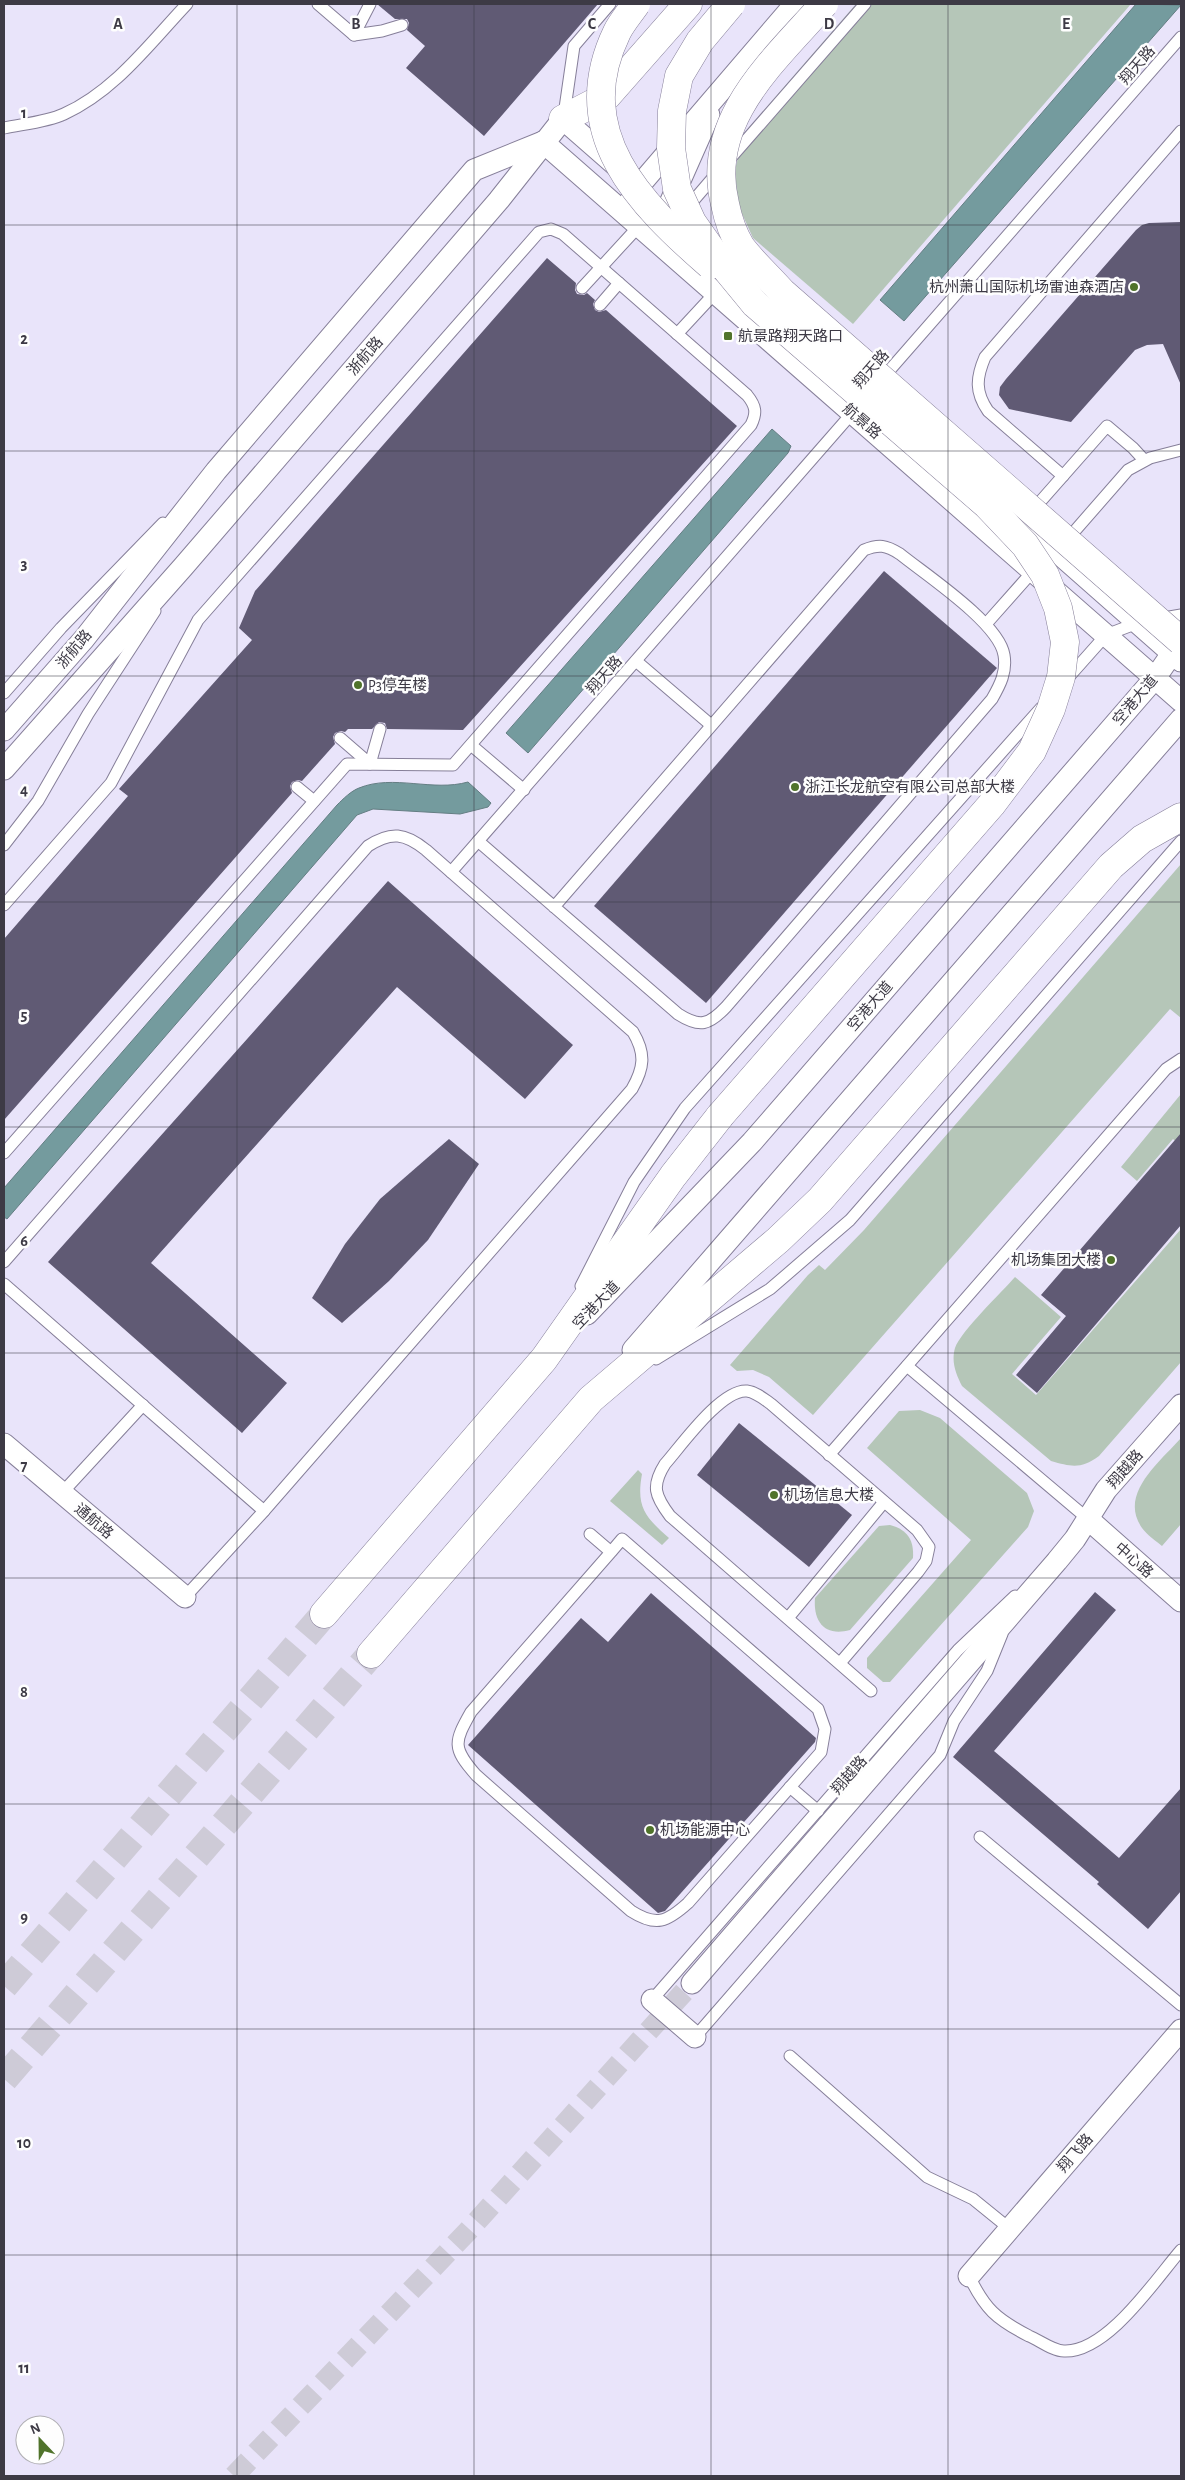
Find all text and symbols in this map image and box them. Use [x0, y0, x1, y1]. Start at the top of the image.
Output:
text: A [113, 16, 123, 32]
text: B [351, 16, 361, 32]
text: C [588, 16, 597, 32]
text: D [824, 16, 835, 32]
text: E [1062, 16, 1070, 32]
street label: 翔天路 [1116, 43, 1158, 87]
text: 1 [21, 105, 27, 121]
place label: 杭州萧山国际机场雷迪森酒店 [929, 278, 1124, 295]
marker: 杭州萧山国际机场雷迪森酒店 [1128, 281, 1140, 293]
place label: 航景路翔天路口 [738, 328, 843, 344]
marker: 航景路翔天路口 [722, 330, 734, 342]
text: 2 [20, 331, 28, 347]
street label: 浙航路 [344, 334, 386, 378]
street label: 翔天路 [850, 347, 892, 391]
street label: 航景路 [840, 400, 884, 442]
text: 3 [21, 556, 28, 572]
street label: 浙航路 [53, 627, 95, 671]
street label: 翔天路 [583, 653, 625, 697]
street label: 空港大道 [1110, 672, 1160, 728]
place label: P3停车楼 [368, 677, 427, 693]
marker: P3停车楼 [352, 679, 364, 691]
place label: 浙江长龙航空有限公司总部大楼 [805, 778, 1015, 795]
marker: 浙江长龙航空有限公司总部大楼 [789, 781, 801, 793]
text: 4 [20, 782, 28, 798]
street label: 空港大道 [844, 978, 896, 1034]
text: 5 [21, 1007, 28, 1023]
text: 6 [20, 1233, 28, 1249]
place label: 机场集团大楼 [1011, 1252, 1101, 1268]
marker: 机场集团大楼 [1105, 1254, 1117, 1266]
street label: 空港大道 [569, 1278, 623, 1332]
street label: 翔越路 [1104, 1447, 1146, 1491]
text: 7 [21, 1458, 28, 1474]
place label: 机场信息大楼 [784, 1487, 874, 1503]
marker: 机场信息大楼 [768, 1489, 780, 1501]
street label: 通航路 [72, 1500, 116, 1542]
street label: 中心路 [1112, 1539, 1156, 1581]
text: 8 [20, 1684, 28, 1700]
street label: 翔越路 [828, 1753, 870, 1797]
place label: 机场能源中心 [660, 1821, 750, 1838]
marker: 机场能源中心 [644, 1824, 656, 1836]
text: 9 [20, 1909, 28, 1925]
street label: 翔飞路 [1054, 2131, 1096, 2175]
text: 10 [17, 2135, 31, 2151]
text: 11 [18, 2360, 30, 2376]
north arrow [15, 2415, 65, 2465]
text: N [28, 2421, 43, 2437]

